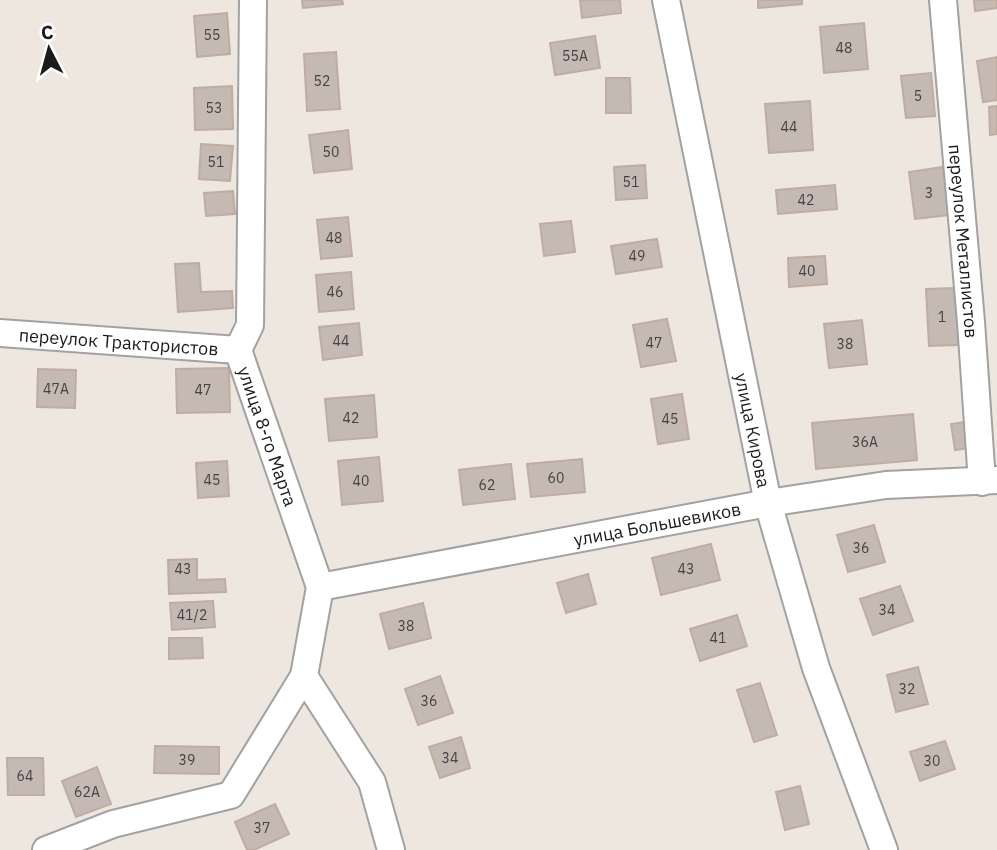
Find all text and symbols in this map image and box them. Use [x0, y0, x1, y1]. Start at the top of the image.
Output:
north arrow [14, 14, 84, 84]
text: С [40, 20, 55, 45]
house number: 55 [204, 26, 220, 44]
house number: 48 [836, 39, 852, 57]
house number: 55А [562, 47, 588, 65]
house number: 52 [314, 72, 330, 90]
house number: 5 [914, 87, 922, 105]
house number: 53 [206, 99, 222, 117]
house number: 44 [781, 118, 797, 136]
house number: 50 [323, 143, 339, 161]
street label: переулок Металлистов [944, 143, 984, 339]
house number: 51 [208, 153, 224, 171]
house number: 51 [623, 173, 639, 191]
house number: 3 [925, 184, 933, 202]
house number: 42 [798, 191, 814, 209]
house number: 48 [326, 229, 342, 247]
house number: 49 [629, 247, 645, 265]
house number: 40 [799, 262, 815, 280]
house number: 46 [327, 283, 343, 301]
house number: 1 [938, 308, 946, 326]
street label: переулок Трактористов [18, 323, 219, 360]
house number: 44 [333, 332, 349, 350]
house number: 47 [646, 334, 662, 352]
house number: 38 [837, 335, 853, 353]
street label: улица 8-го Марта [233, 363, 303, 510]
street label: улица Кирова [730, 371, 776, 490]
house number: 47А [43, 380, 69, 398]
house number: 47 [195, 381, 211, 399]
house number: 42 [343, 409, 359, 427]
house number: 45 [662, 410, 678, 428]
house number: 36А [852, 433, 878, 451]
house number: 60 [548, 469, 564, 487]
house number: 45 [204, 471, 220, 489]
house number: 40 [353, 472, 369, 490]
house number: 62 [479, 476, 495, 494]
street label: улица Большевиков [572, 497, 743, 551]
house number: 36 [853, 539, 869, 557]
house number: 43 [175, 560, 191, 578]
house number: 43 [678, 560, 694, 578]
house number: 34 [879, 601, 895, 619]
house number: 41/2 [177, 606, 207, 624]
house number: 38 [398, 617, 414, 635]
house number: 41 [710, 629, 726, 647]
house number: 32 [899, 680, 915, 698]
house number: 36 [421, 692, 437, 710]
house number: 34 [442, 749, 458, 767]
house number: 39 [179, 751, 195, 769]
house number: 30 [924, 752, 940, 770]
house number: 64 [17, 767, 33, 785]
house number: 62А [74, 783, 100, 801]
house number: 37 [254, 819, 270, 837]

